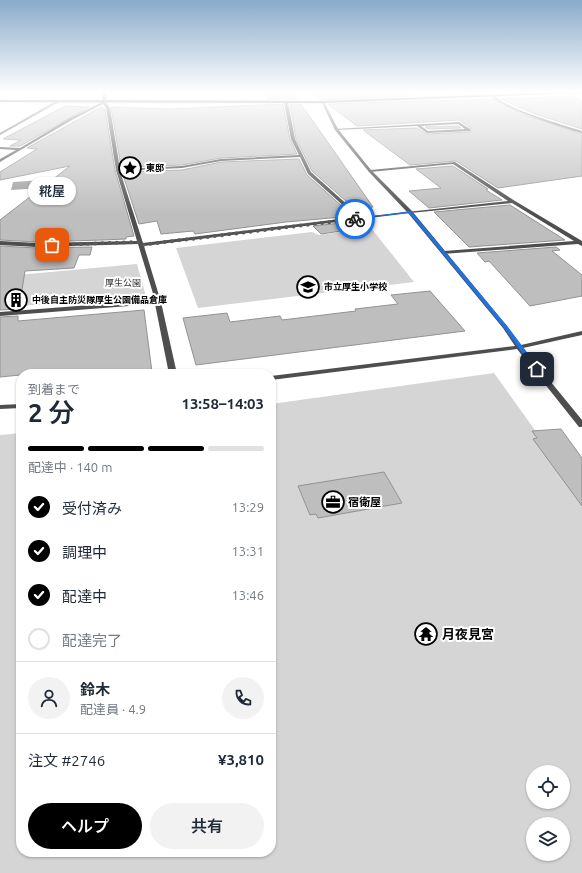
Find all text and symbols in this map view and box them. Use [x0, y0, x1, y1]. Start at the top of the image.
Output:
place icon: 東邸 [117, 155, 143, 181]
place label: 東邸 [146, 163, 164, 173]
callout: 糀屋 [28, 177, 76, 205]
text: 糀屋 [39, 184, 65, 198]
courier [335, 199, 375, 239]
icon: bike [344, 208, 366, 230]
pin [35, 228, 69, 262]
icon: bag [41, 234, 63, 256]
school or university icon: 市立厚生小学校 [295, 274, 321, 300]
park label: 厚生公園 [105, 278, 141, 288]
place label: 市立厚生小学校 [324, 282, 388, 292]
building icon: 中後自主防災隊厚生公園備品倉庫 [3, 287, 29, 313]
place label: 中後自主防災隊厚生公園備品倉庫 [32, 295, 167, 305]
pin [520, 352, 554, 386]
icon: home [526, 358, 548, 380]
text: 到着まで [28, 382, 80, 396]
text: 13:58–14:03 [181, 395, 264, 412]
text: 2 分 [28, 398, 75, 427]
text: 配達中 · 140 m [28, 460, 112, 474]
office icon: 宿衛屋 [320, 489, 346, 515]
icon: check [28, 496, 50, 518]
place label: 宿衛屋 [348, 496, 381, 508]
text: 受付済み [62, 500, 122, 517]
text: 13:29 [231, 500, 264, 514]
icon: check [28, 540, 50, 562]
text: 調理中 [62, 544, 107, 561]
text: 13:31 [231, 544, 264, 558]
icon: check [28, 584, 50, 606]
text: 配達中 [62, 588, 107, 605]
text: 13:46 [231, 588, 264, 602]
temple icon: 月夜見宮 [413, 621, 439, 647]
place label: 月夜見宮 [442, 627, 494, 641]
text: 配達完了 [62, 632, 122, 649]
button: person [28, 677, 70, 719]
button: phone [222, 677, 264, 719]
text: 鈴木 [80, 681, 110, 698]
text: 配達員 · 4.9 [80, 702, 146, 716]
text: ¥3,810 [218, 751, 264, 768]
text: 注文 #2746 [28, 752, 105, 769]
map controls [526, 765, 570, 861]
button: locate [526, 765, 570, 809]
button: ヘルプ [28, 803, 142, 849]
button: 共有 [150, 803, 264, 849]
button: layers [526, 817, 570, 861]

